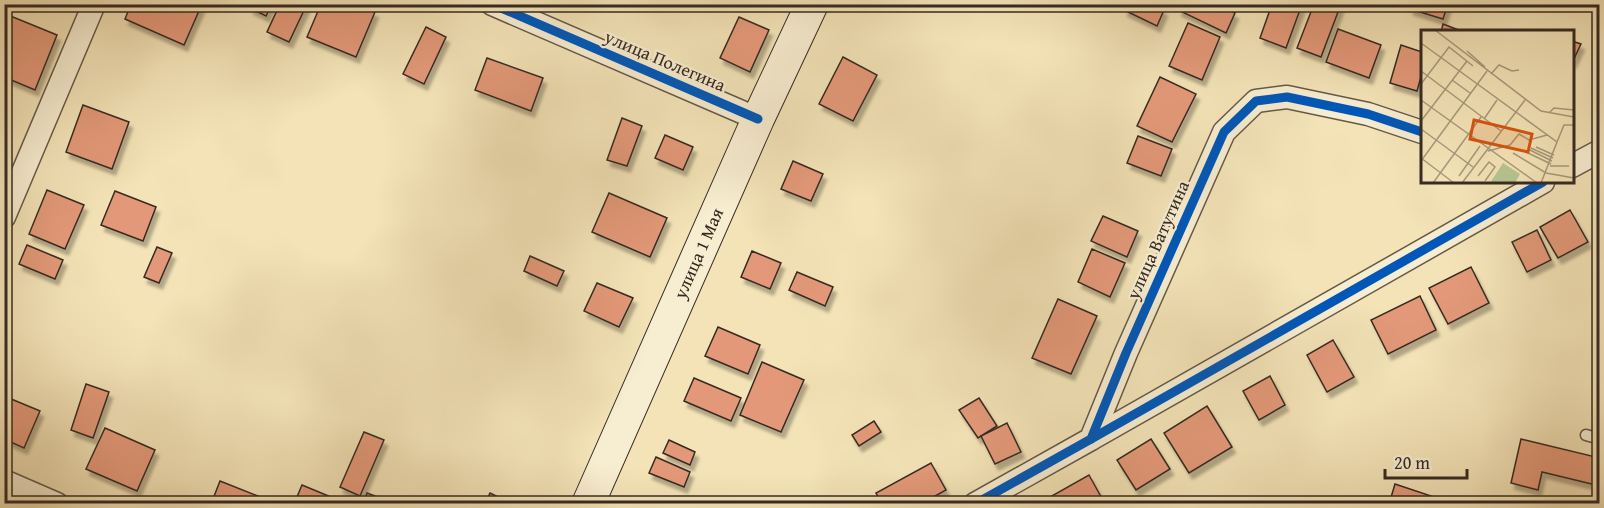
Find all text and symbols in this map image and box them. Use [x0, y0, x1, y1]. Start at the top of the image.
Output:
street label: улица Полегина [600, 23, 730, 98]
inset map [1421, 30, 1574, 183]
street label: улица Ватутина [1119, 176, 1196, 304]
street label: улица 1 Мая [666, 203, 730, 304]
scale bar [1385, 442, 1468, 480]
text: 20 m [1394, 449, 1430, 476]

